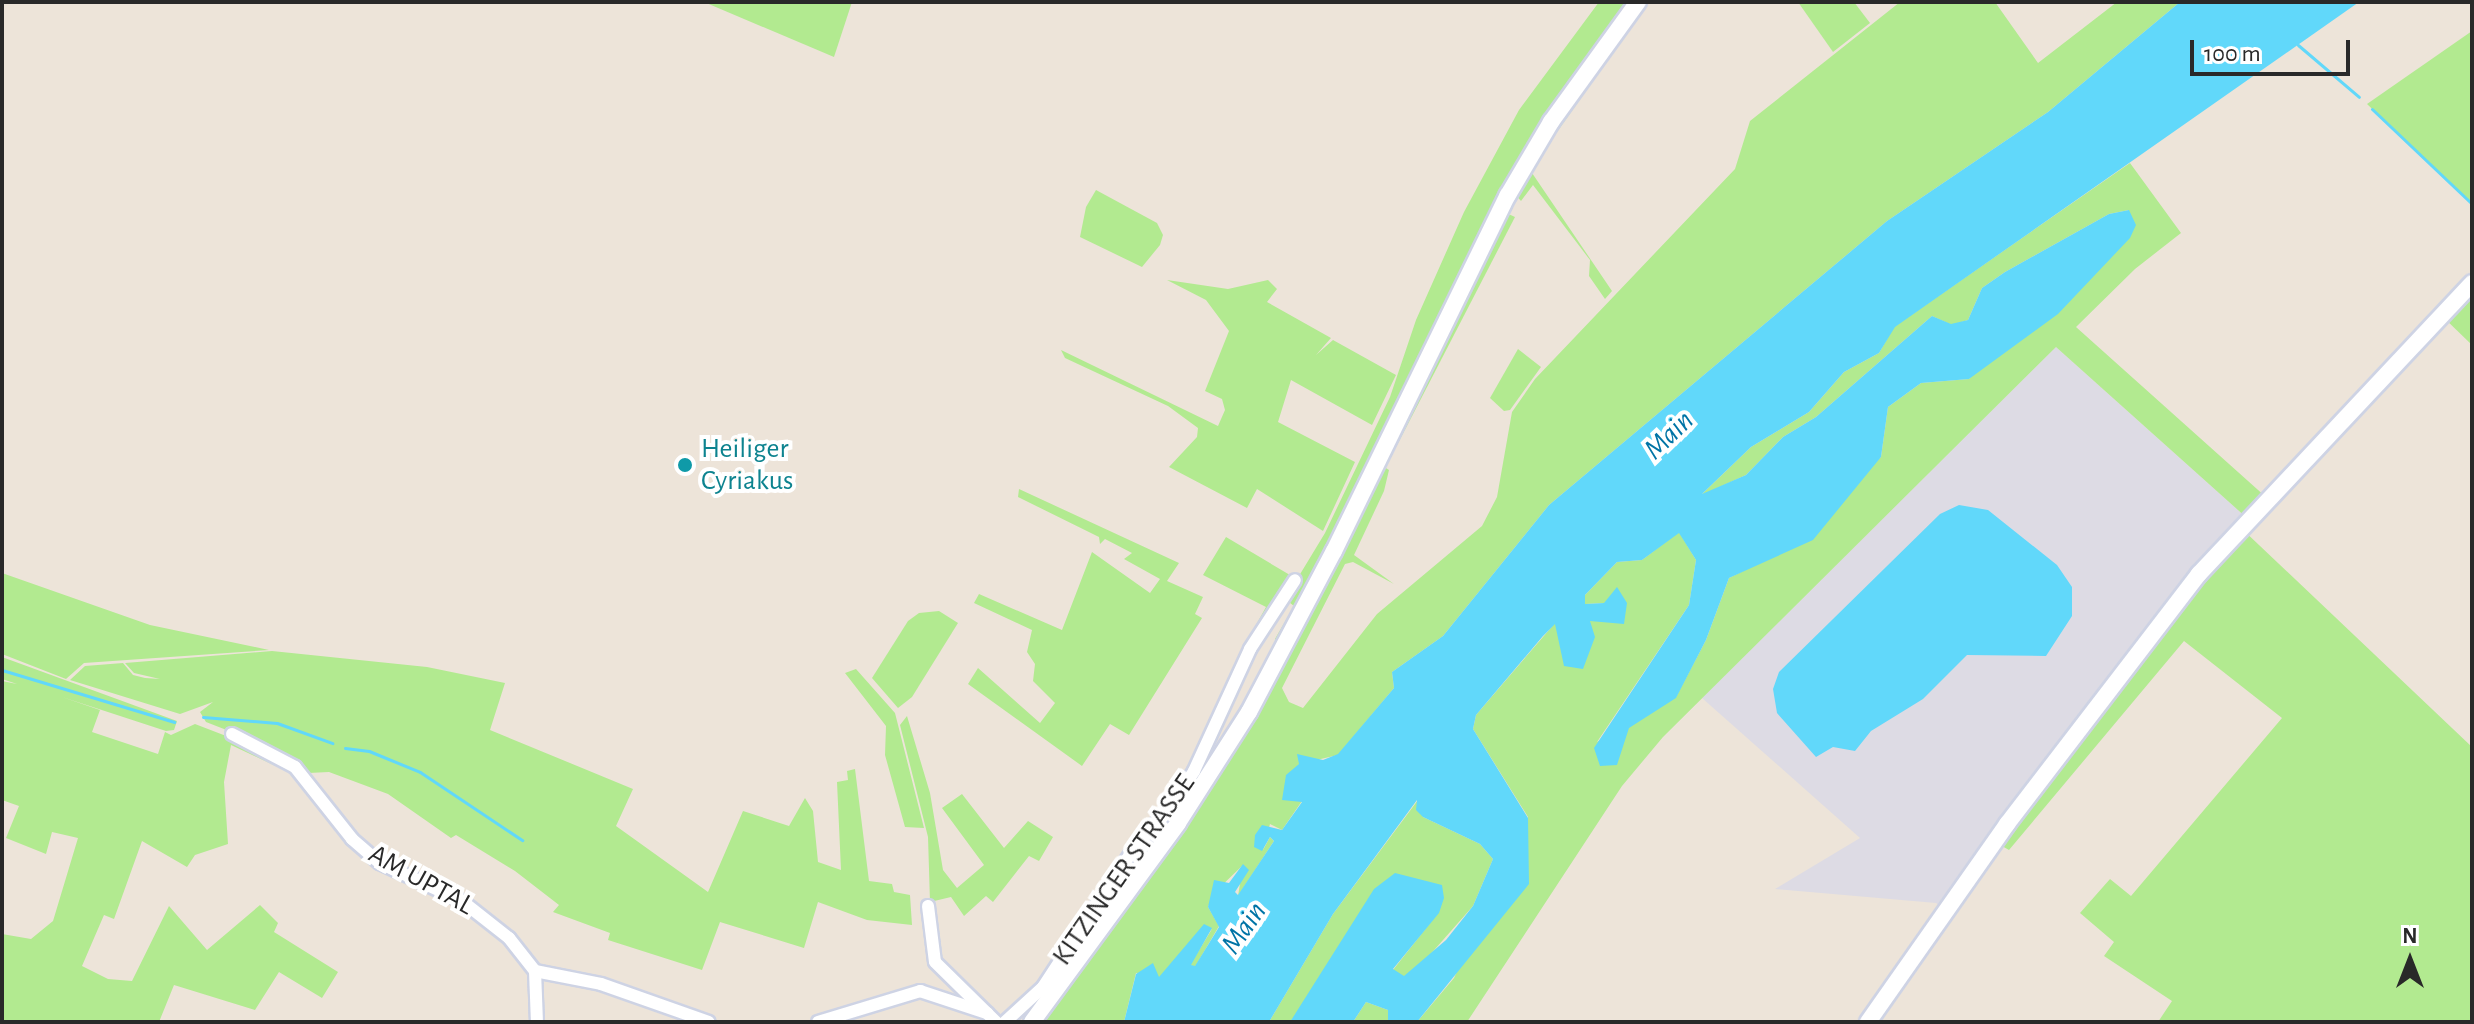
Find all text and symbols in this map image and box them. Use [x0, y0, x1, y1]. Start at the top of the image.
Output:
scale bar [2194, 24, 2354, 74]
text: 100 m [2204, 42, 2261, 66]
water label: Main [1636, 403, 1702, 467]
place label: Heiliger Cyriakus [701, 432, 793, 498]
marker: Heiliger Cyriakus [676, 456, 694, 474]
street label: KITZINGER STRASSE [1046, 768, 1202, 972]
street label: AM UPTAL [363, 837, 479, 923]
water label: Main [1213, 895, 1275, 961]
north arrow [2370, 920, 2450, 1000]
text: N [2402, 925, 2418, 947]

